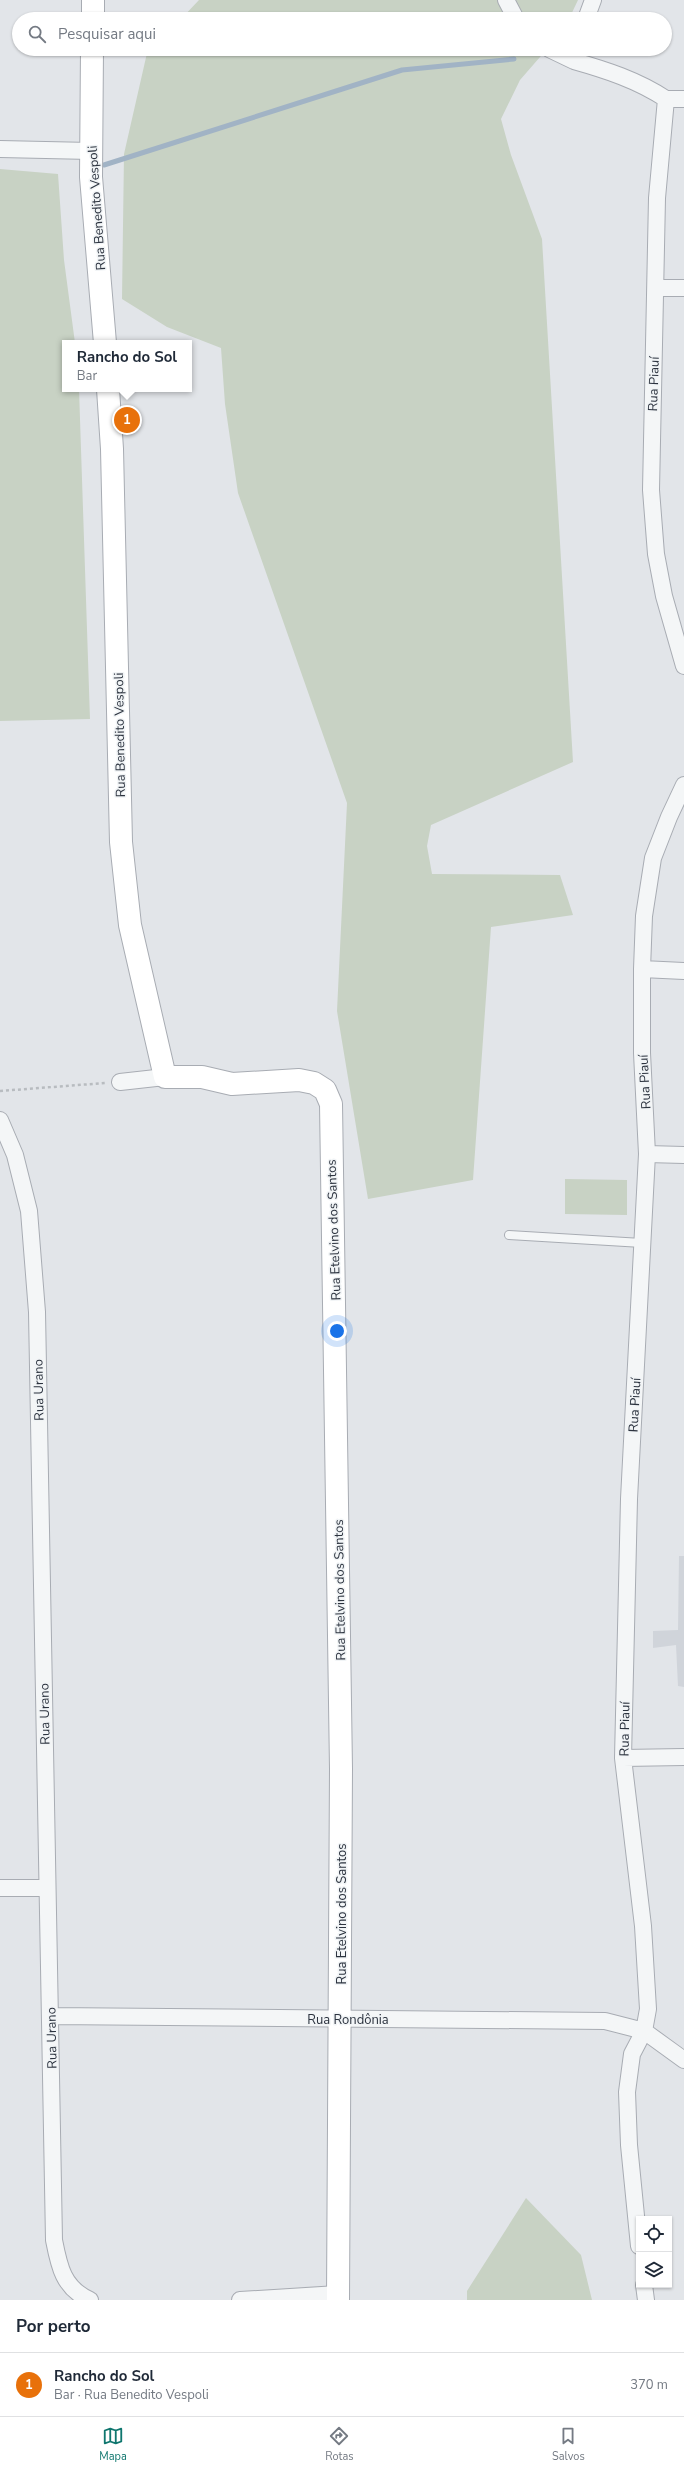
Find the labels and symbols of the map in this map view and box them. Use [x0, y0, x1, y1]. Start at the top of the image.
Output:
street label: Rua Benedito Vespoli [84, 145, 110, 271]
street label: Rua Piauí [644, 355, 664, 412]
pin: 1 [114, 405, 140, 435]
street label: Rua Benedito Vespoli [110, 672, 130, 798]
street label: Rua Piauí [635, 1053, 655, 1110]
street label: Rua Etelvino dos Santos [323, 1159, 345, 1301]
your location [327, 1321, 347, 1341]
street label: Rua Urano [29, 1359, 49, 1421]
street label: Rua Piauí [625, 1376, 645, 1433]
street label: Rua Etelvino dos Santos [330, 1519, 350, 1661]
street label: Rua Urano [35, 1683, 55, 1745]
street label: Rua Piauí [616, 1701, 634, 1757]
street label: Rua Etelvino dos Santos [333, 1843, 351, 1985]
street label: Rua Urano [42, 2007, 62, 2069]
street label: Rua Rondônia [307, 2011, 389, 2029]

